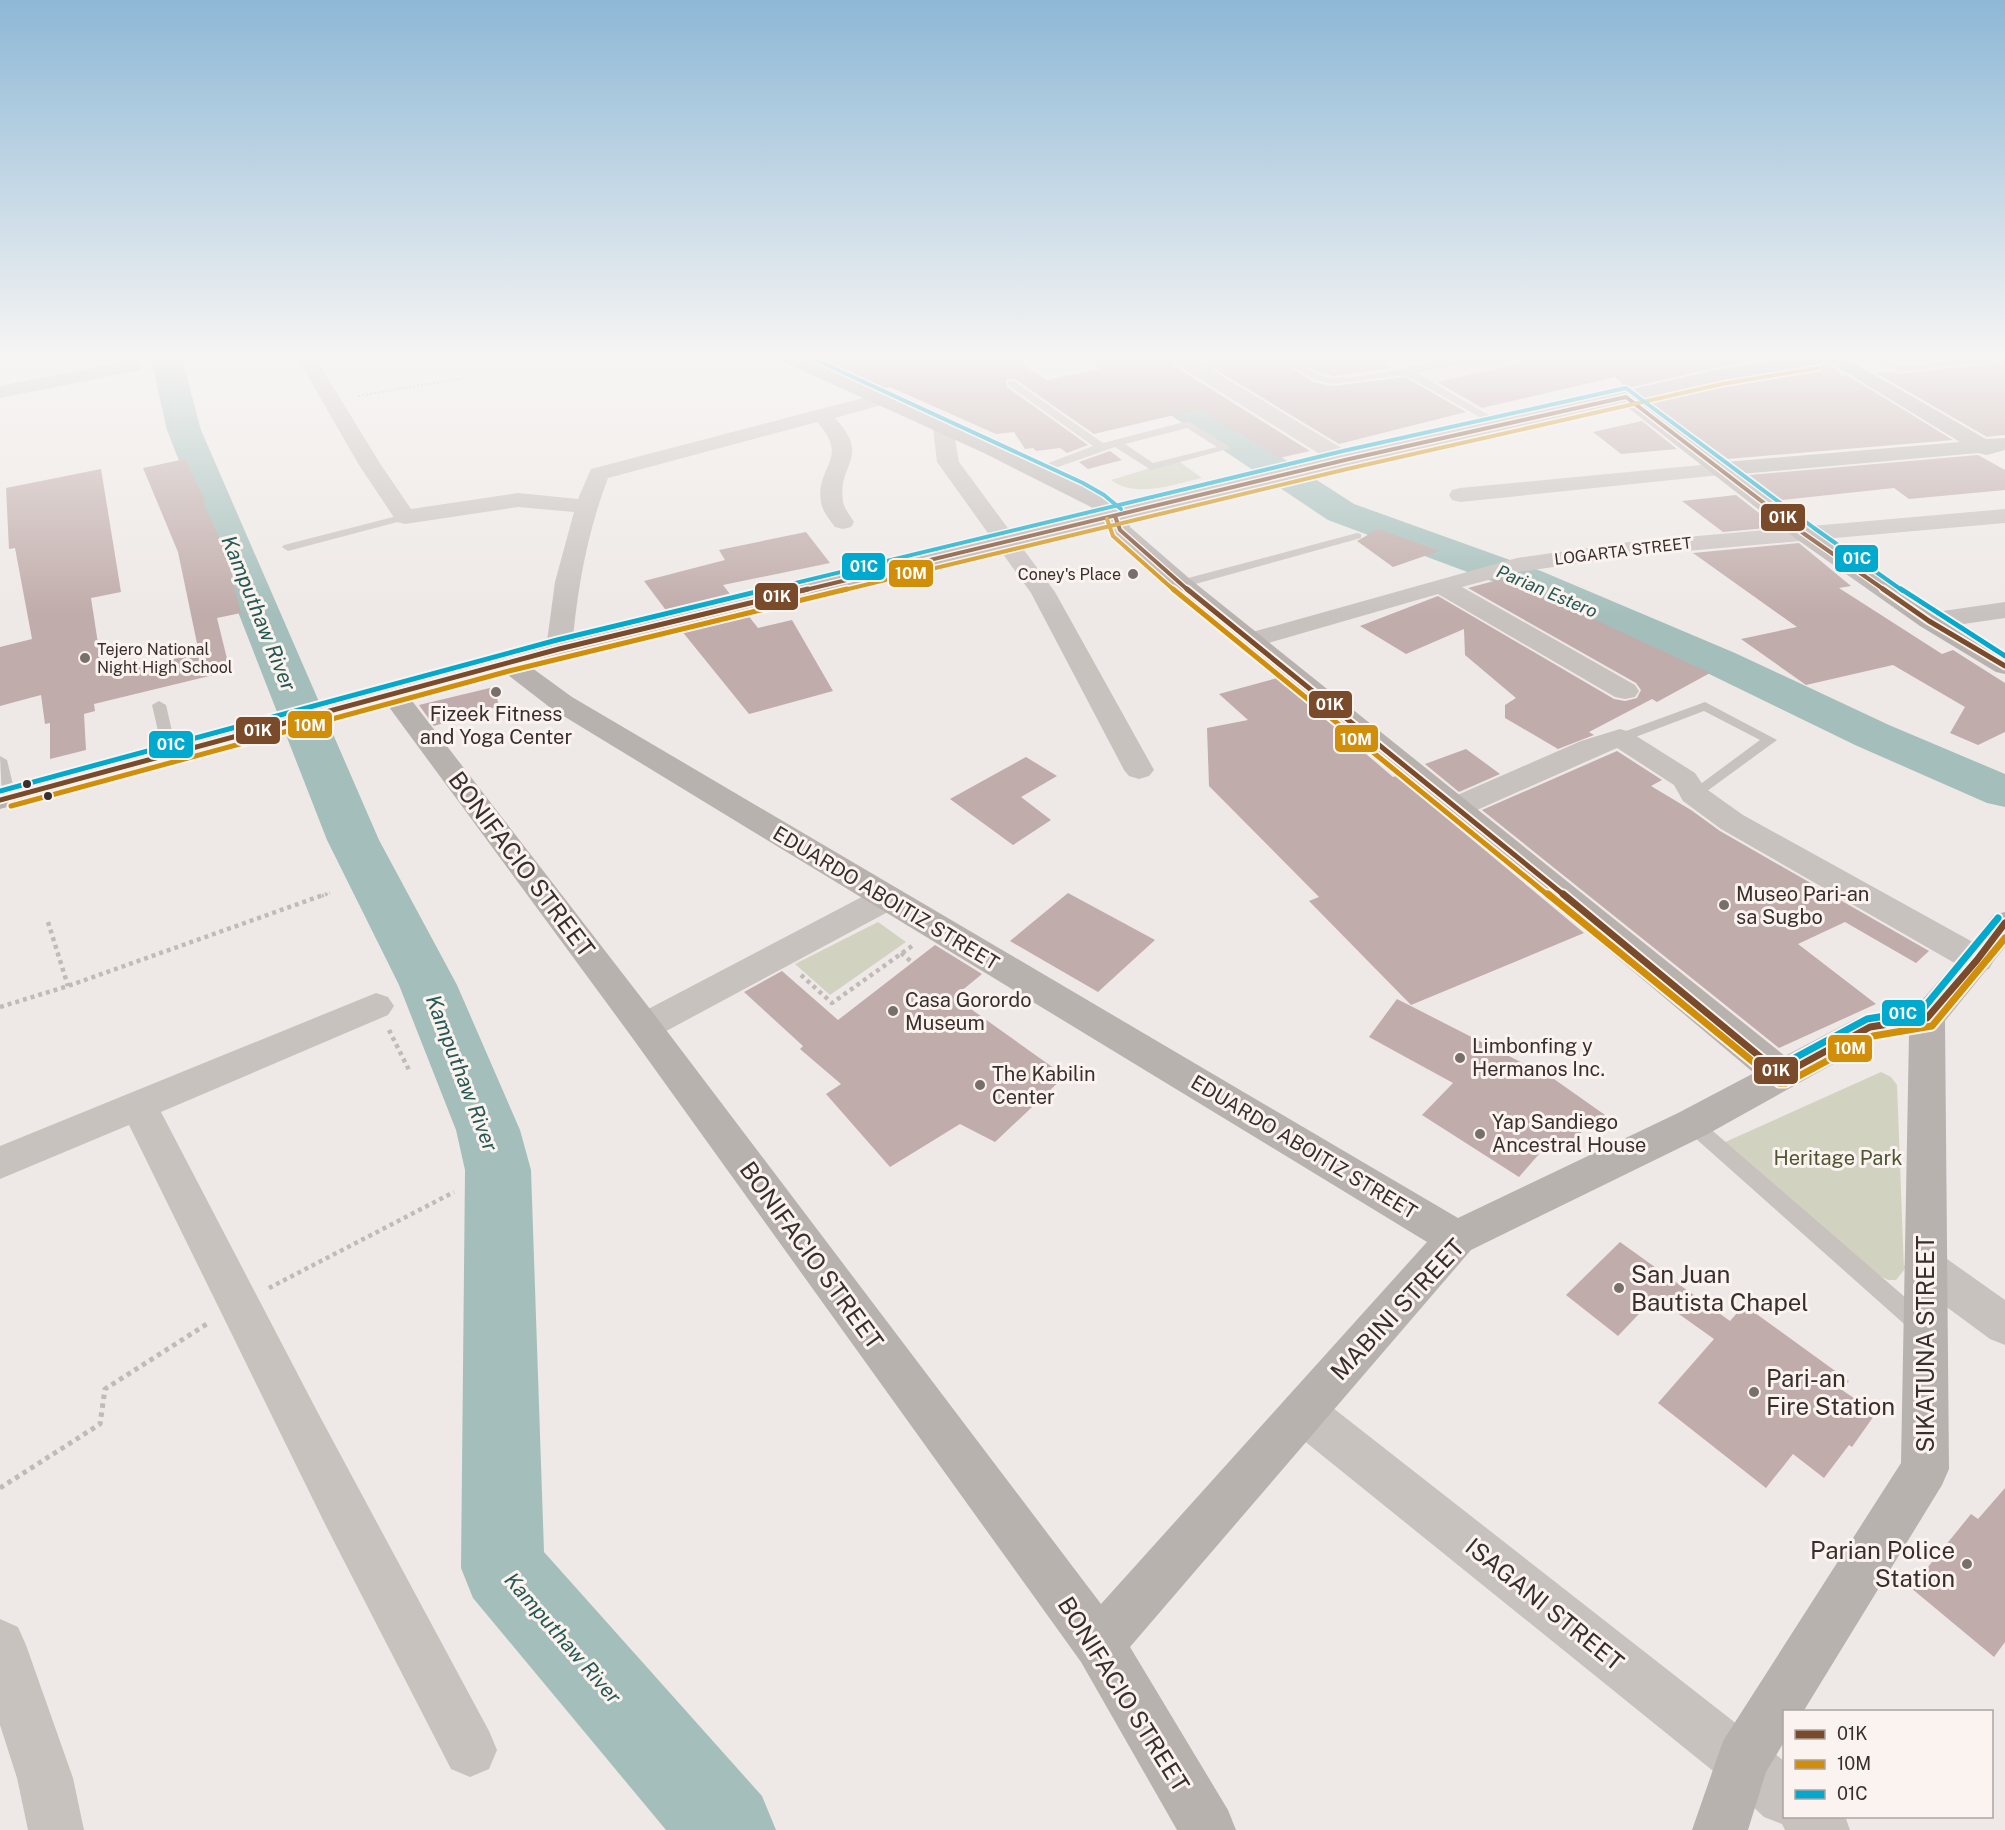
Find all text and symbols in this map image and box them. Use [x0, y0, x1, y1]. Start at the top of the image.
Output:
line badge: 01K [1760, 503, 1806, 532]
text: 01K [1769, 508, 1798, 527]
water label: Kamputhaw River [216, 532, 302, 695]
street label: LOGARTA STREET [1553, 533, 1693, 569]
line badge: 01C [1834, 544, 1879, 573]
text: 01C [1843, 549, 1871, 568]
line badge: 01C [841, 552, 886, 581]
text: 01C [850, 557, 878, 576]
line badge: 10M [888, 559, 934, 588]
water label: Parian Estero [1493, 560, 1601, 622]
text: 10M [895, 564, 927, 583]
place label: Coney's Place [1018, 565, 1121, 584]
marker: Coney's Place [1126, 567, 1140, 581]
line badge: 01K [754, 582, 799, 611]
text: 01K [763, 587, 792, 606]
place label: Tejero National Night High School [97, 640, 233, 677]
marker: Tejero National Night High School [78, 651, 92, 665]
marker: Fizeek Fitness and Yoga Center [489, 685, 503, 699]
line badge: 01K [1308, 690, 1353, 719]
text: 01K [1316, 695, 1345, 714]
place label: Fizeek Fitness and Yoga Center [420, 702, 572, 749]
line badge: 10M [287, 710, 333, 739]
line badge: 01K [235, 716, 281, 745]
text: 10M [294, 716, 326, 735]
text: 01K [244, 721, 273, 740]
line badge: 10M [1334, 724, 1379, 753]
line badge: 01C [148, 730, 194, 759]
text: 10M [1340, 730, 1372, 749]
text: 01C [157, 735, 185, 754]
street label: BONIFACIO STREET [443, 766, 601, 962]
unlabelled marker [21, 778, 33, 790]
unlabelled marker [42, 790, 54, 802]
street label: EDUARDO ABOITIZ STREET [769, 821, 1004, 975]
place label: Museo Pari-an sa Sugbo [1736, 882, 1869, 929]
marker: Museo Pari-an sa Sugbo [1717, 898, 1731, 912]
place label: Casa Gorordo Museum [905, 988, 1032, 1035]
water label: Kamputhaw River [421, 991, 504, 1156]
line badge: 01C [1881, 999, 1926, 1027]
marker: Casa Gorordo Museum [886, 1004, 900, 1018]
text: 01C [1889, 1004, 1917, 1023]
place label: Limbonfing y Hermanos Inc. [1472, 1034, 1605, 1081]
line badge: 10M [1827, 1034, 1873, 1063]
text: 10M [1834, 1039, 1866, 1058]
marker: Limbonfing y Hermanos Inc. [1453, 1051, 1467, 1065]
line badge: 01K [1753, 1056, 1799, 1085]
text: 01K [1762, 1061, 1791, 1080]
place label: The Kabilin Center [992, 1062, 1096, 1109]
street label: EDUARDO ABOITIZ STREET [1187, 1070, 1422, 1224]
marker: The Kabilin Center [973, 1078, 987, 1092]
place label: Yap Sandiego Ancestral House [1492, 1110, 1646, 1157]
marker: Yap Sandiego Ancestral House [1473, 1127, 1487, 1141]
park label: Heritage Park [1774, 1146, 1902, 1170]
street label: BONIFACIO STREET [735, 1156, 889, 1354]
street label: MABINI STREET [1324, 1233, 1470, 1385]
street label: SIKATUNA STREET [1911, 1235, 1939, 1453]
place label: San Juan Bautista Chapel [1631, 1260, 1809, 1316]
marker: San Juan Bautista Chapel [1612, 1281, 1626, 1295]
place label: Pari-an Fire Station [1766, 1364, 1895, 1420]
marker: Pari-an Fire Station [1747, 1385, 1761, 1399]
street label: ISAGANI STREET [1460, 1532, 1630, 1676]
place label: Parian Police Station [1810, 1536, 1955, 1592]
marker: Parian Police Station [1960, 1557, 1974, 1571]
water label: Kamputhaw River [499, 1567, 627, 1709]
street label: BONIFACIO STREET [1053, 1591, 1195, 1797]
legend [1783, 1710, 1993, 1818]
text: 01K [1837, 1723, 1868, 1744]
text: 10M [1837, 1753, 1871, 1774]
text: 01C [1837, 1783, 1868, 1804]

